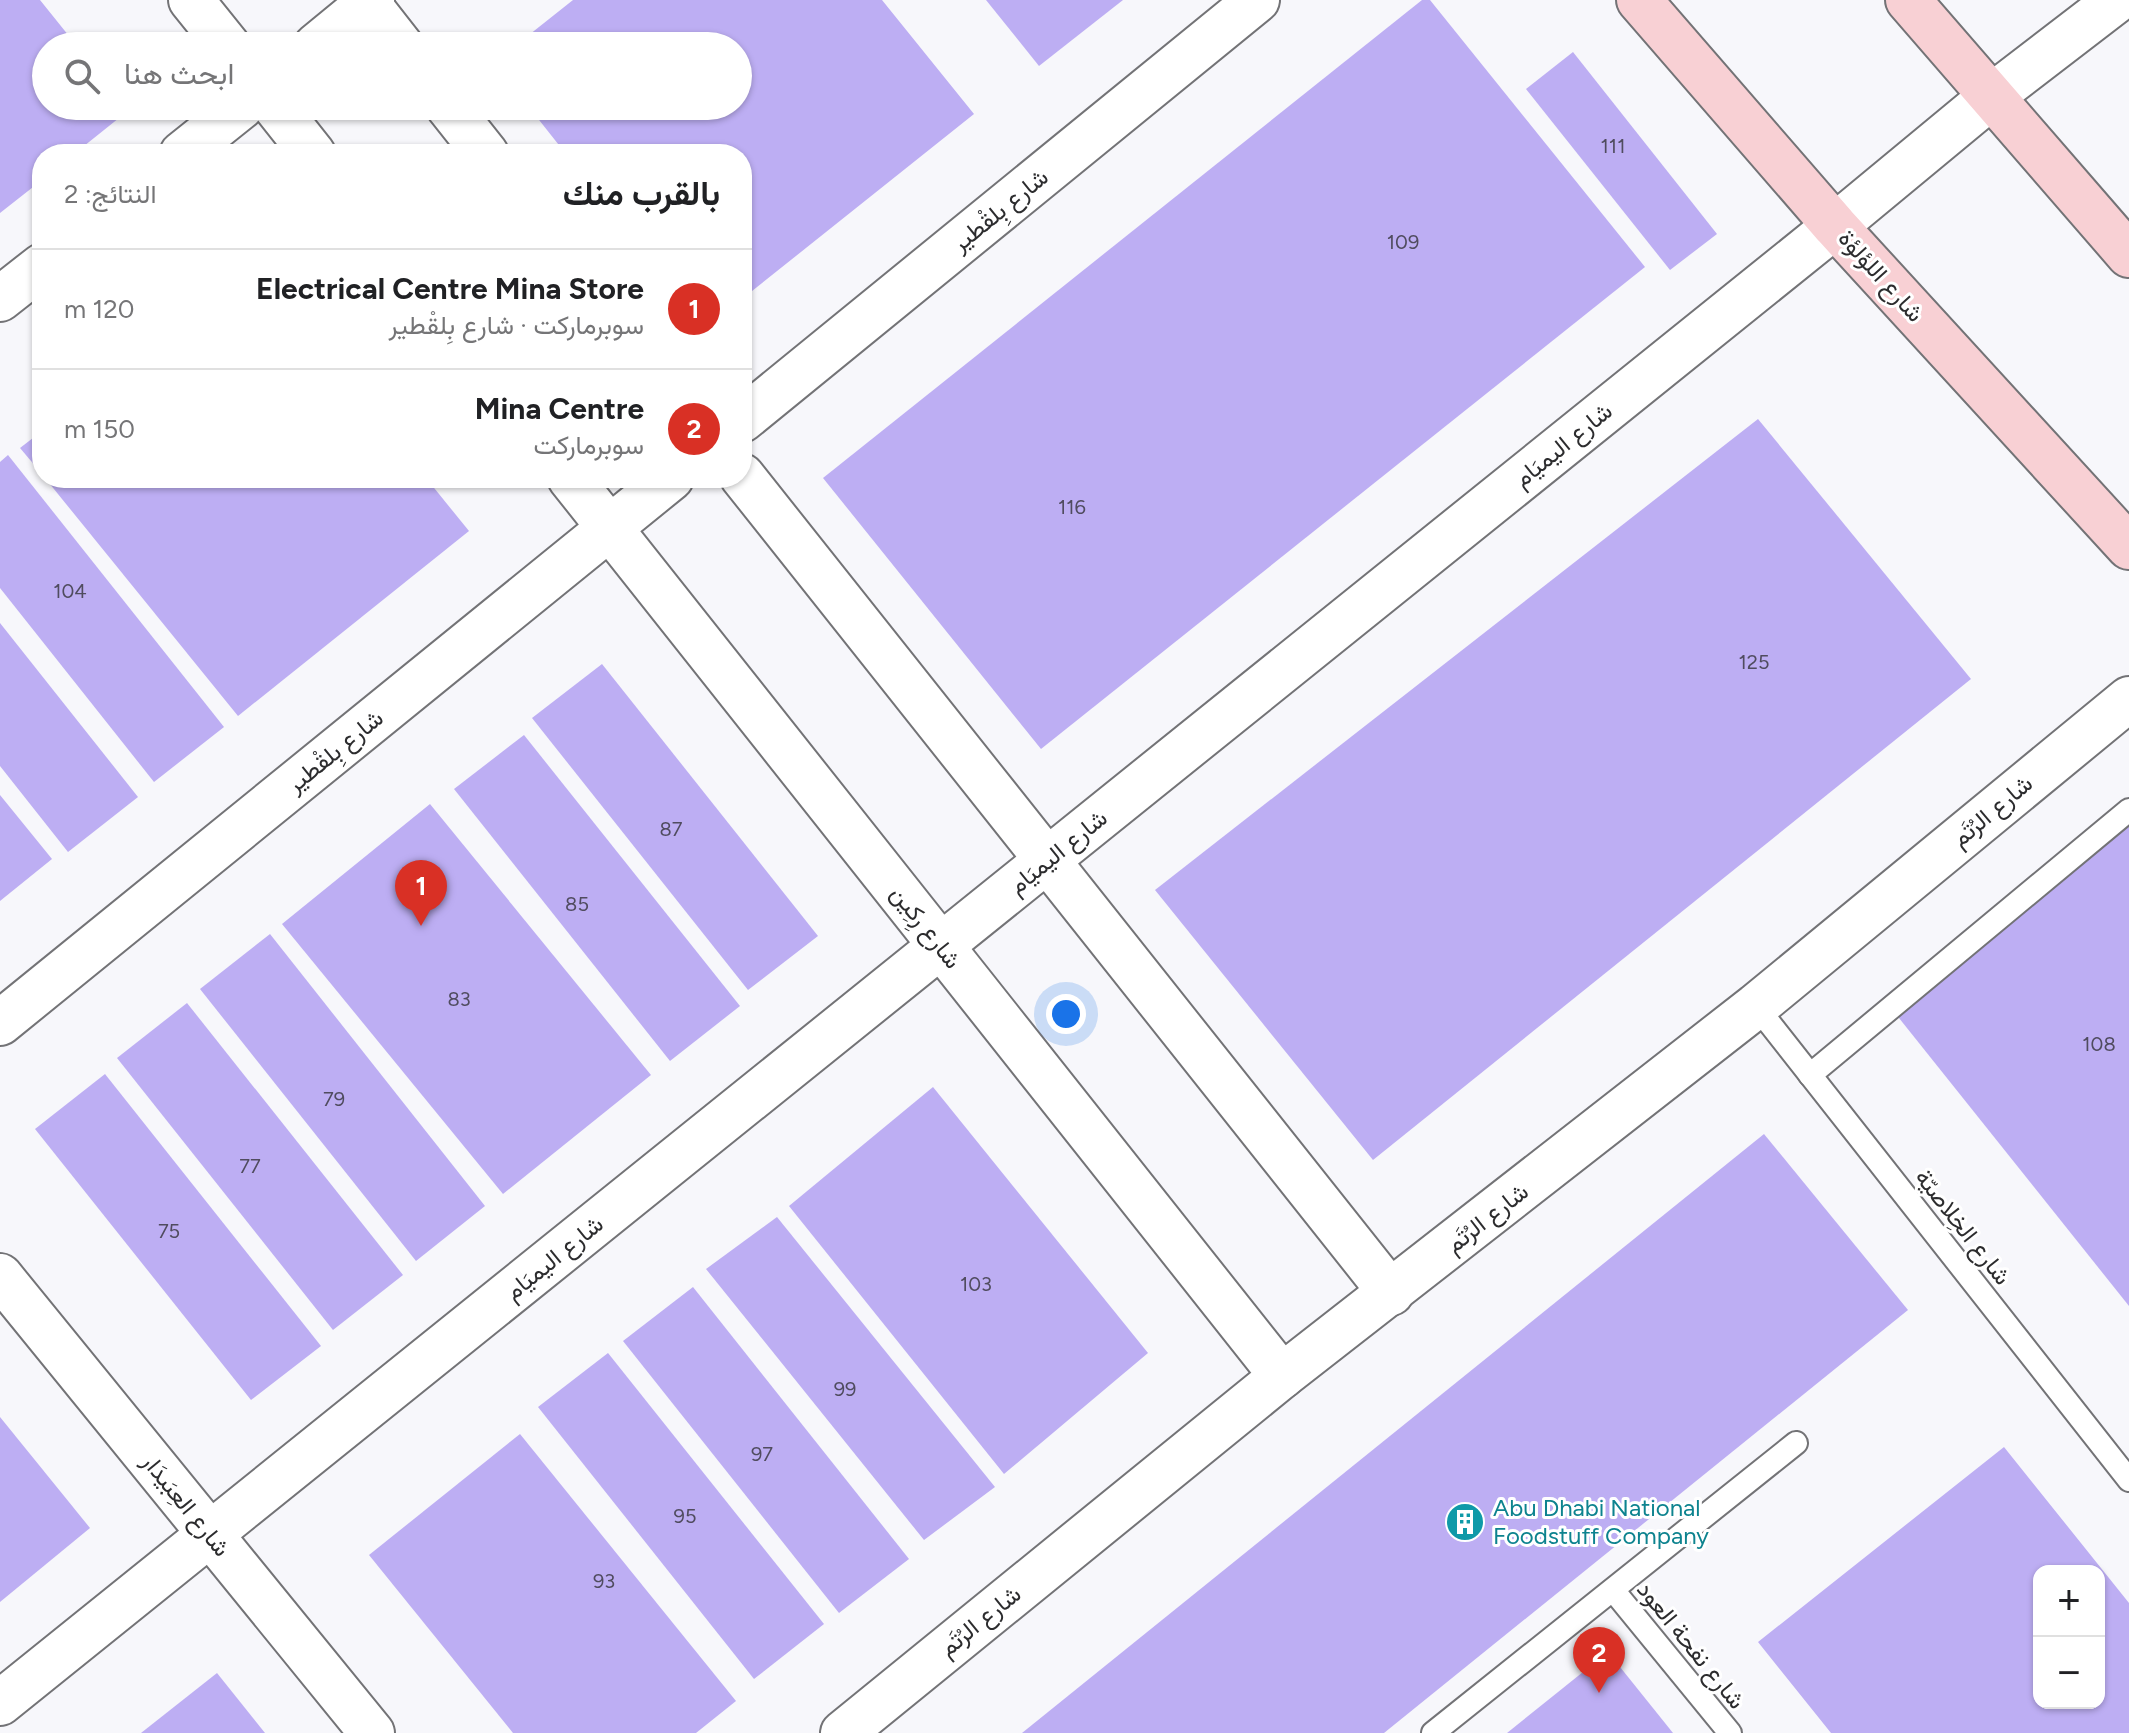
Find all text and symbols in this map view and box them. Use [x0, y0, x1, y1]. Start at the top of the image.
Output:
search box [32, 32, 752, 120]
icon: search [60, 54, 104, 98]
text: ابحث هنا [124, 55, 234, 92]
house number: 111 [1601, 134, 1625, 158]
street label: شارع بِلقْطير [945, 162, 1056, 261]
text: بالقرب منك [563, 173, 720, 214]
text: النتائج: 2 [64, 178, 156, 210]
street label: شارع اللؤلؤة [1831, 224, 1930, 329]
house number: 109 [1387, 230, 1419, 254]
text: Electrical Centre Mina Store [256, 270, 644, 307]
text: 120 m [64, 293, 135, 325]
text: 1 [689, 293, 700, 325]
text: سوبرماركت · شارع بِلقْطير [388, 309, 644, 341]
text: Mina Centre [475, 390, 644, 427]
street label: شارع اليميَام [1508, 396, 1619, 495]
text: 150 m [64, 413, 135, 445]
text: 2 [686, 413, 702, 445]
text: سوبرماركت [533, 429, 644, 461]
house number: 116 [1058, 495, 1086, 519]
house number: 104 [53, 579, 87, 603]
house number: 125 [1739, 650, 1769, 674]
street label: شارع بِلقْطير [280, 703, 391, 802]
street label: شارع الرُتَم [1945, 768, 2039, 854]
street label: شارع اليميَام [1003, 803, 1114, 902]
house number: 87 [659, 817, 683, 841]
pin: 1 [395, 860, 447, 926]
street label: شارع رِكِين [882, 879, 968, 977]
house number: 85 [565, 892, 589, 916]
house number: 83 [447, 987, 471, 1011]
your location [1046, 994, 1086, 1034]
house number: 108 [2082, 1032, 2116, 1056]
house number: 79 [323, 1087, 345, 1111]
house number: 77 [239, 1154, 261, 1178]
street label: شارع الخِلاصيّة [1908, 1163, 2018, 1292]
street label: شارع الرُتَم [1440, 1176, 1535, 1260]
street label: شارع اليميَام [499, 1209, 610, 1308]
house number: 75 [158, 1219, 180, 1243]
house number: 103 [960, 1272, 992, 1296]
house number: 99 [834, 1377, 856, 1401]
house number: 97 [751, 1442, 773, 1466]
street label: شارع العِبَيدَار [134, 1447, 237, 1563]
place label: Abu Dhabi National Foodstuff Company [1493, 1493, 1709, 1550]
building icon: Abu Dhabi National Foodstuff Company [1444, 1501, 1486, 1543]
house number: 95 [674, 1504, 696, 1528]
map controls [2033, 1565, 2105, 1709]
button: + [2033, 1565, 2105, 1637]
house number: 93 [593, 1569, 615, 1593]
street label: شارع نفحة العود [1629, 1575, 1752, 1716]
street label: شارع الرُتَم [933, 1579, 1028, 1664]
pin: 2 [1573, 1627, 1625, 1693]
button: − [2033, 1637, 2105, 1709]

